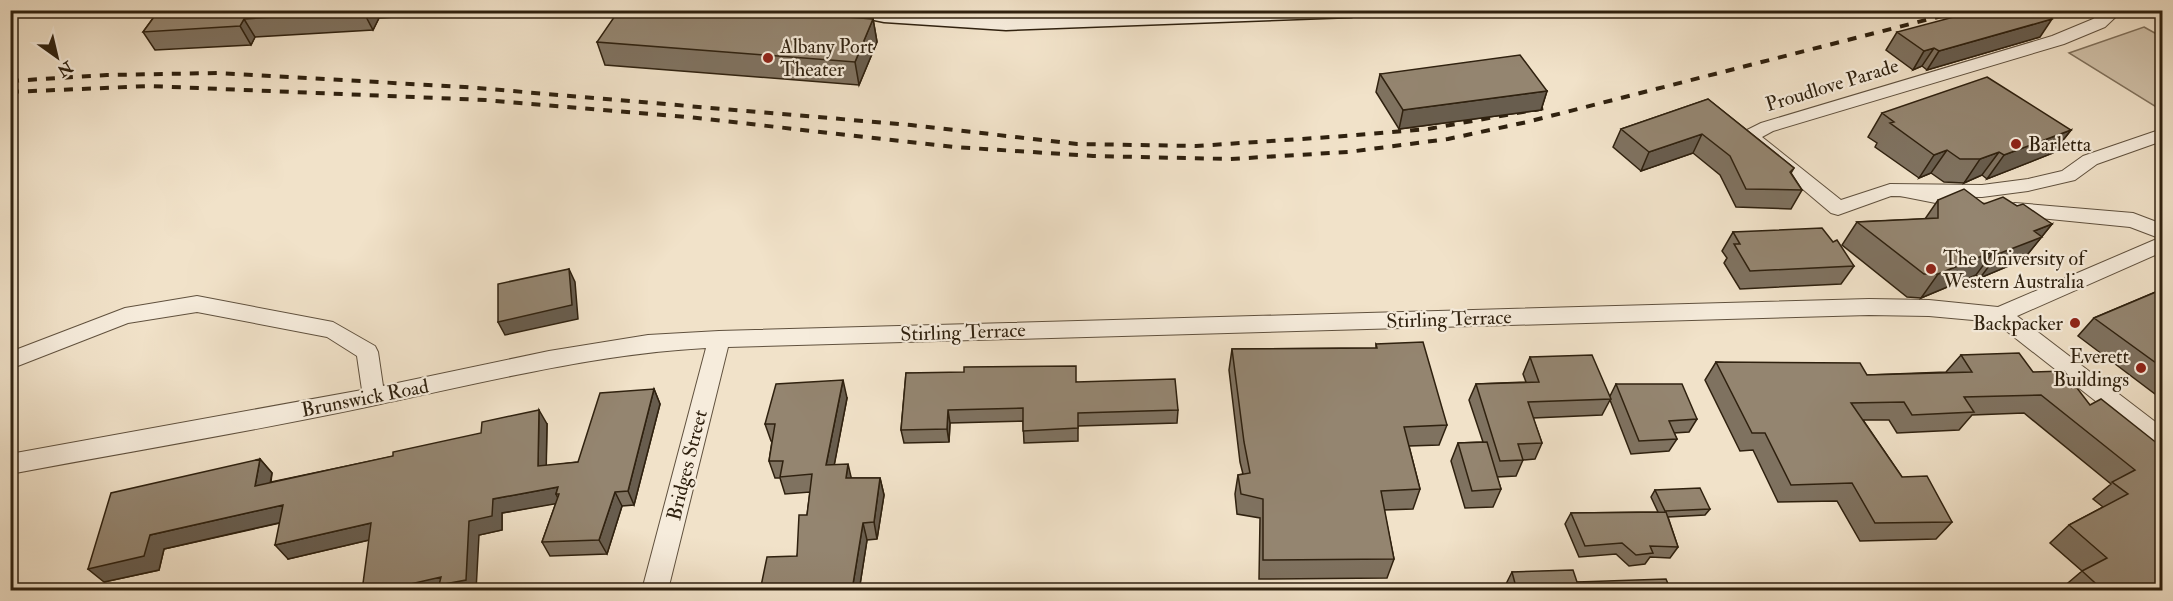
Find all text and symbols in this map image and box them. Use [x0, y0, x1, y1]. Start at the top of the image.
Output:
north arrow [27, 27, 87, 87]
place label: Albany Port Theater [779, 34, 874, 82]
marker: Albany Port Theater [761, 51, 775, 65]
street label: Proudlove Parade [1763, 53, 1901, 117]
text: N [53, 56, 77, 81]
place label: Barletta [2028, 132, 2092, 157]
marker: Barletta [2009, 137, 2023, 151]
place label: The University of Western Australia [1942, 246, 2088, 294]
marker: The University of Western Australia [1924, 262, 1938, 276]
street label: Stirling Terrace [1386, 304, 1512, 334]
place label: Backpacker [1973, 311, 2064, 337]
marker: Backpacker [2068, 316, 2082, 330]
street label: Stirling Terrace [900, 317, 1026, 347]
place label: Everett Buildings [2053, 344, 2130, 392]
marker: Everett Buildings [2134, 361, 2148, 375]
street label: Brunswick Road [299, 373, 431, 423]
street label: Bridges Street [661, 407, 713, 523]

